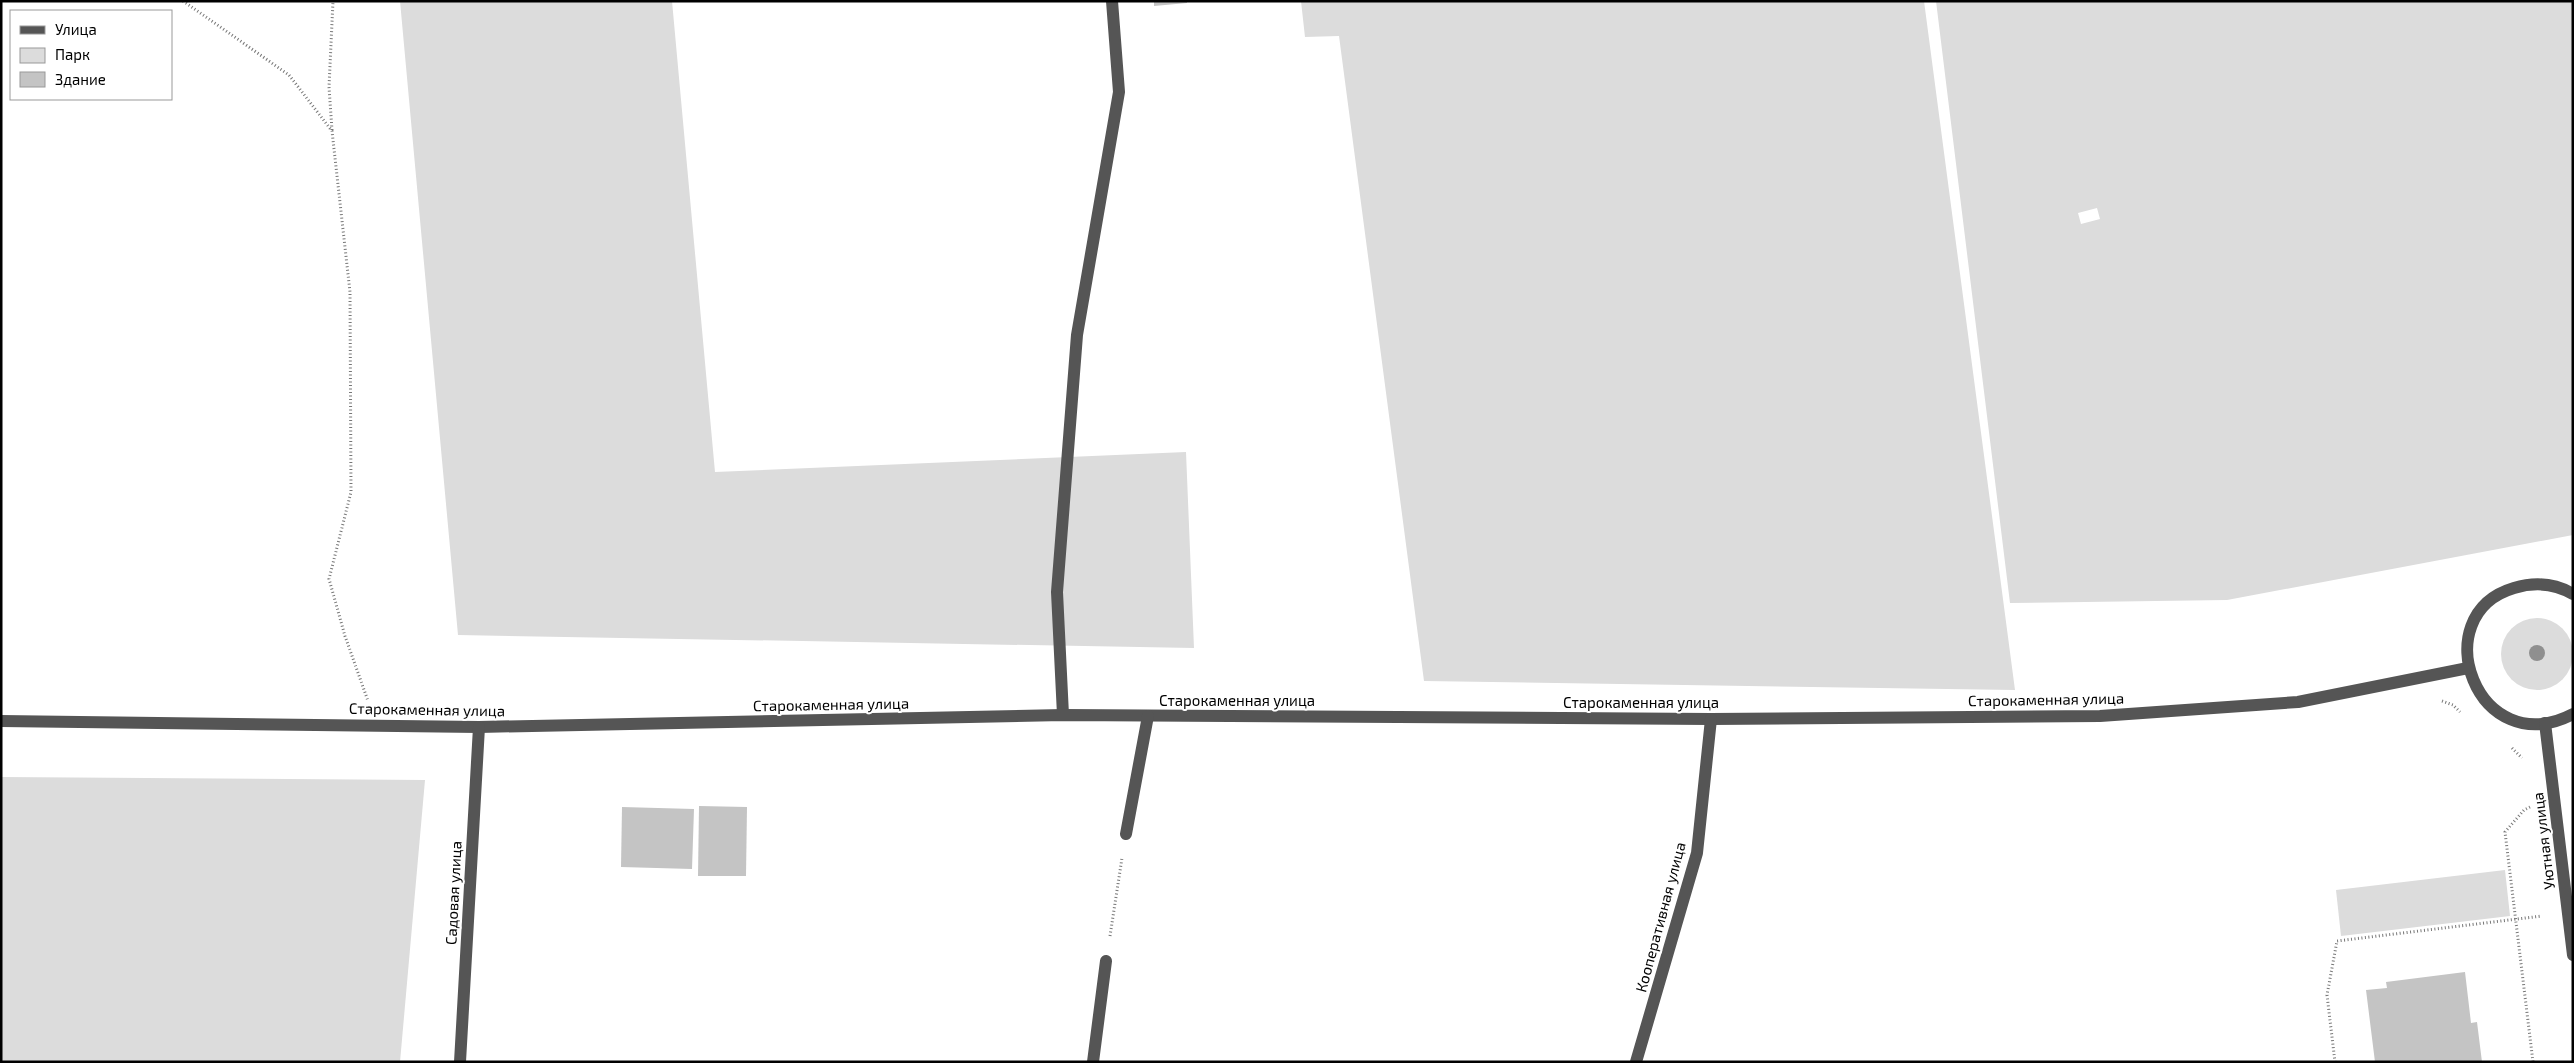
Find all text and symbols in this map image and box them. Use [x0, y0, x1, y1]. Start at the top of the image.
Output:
legend [10, 10, 172, 100]
text: Улица [55, 20, 97, 38]
text: Парк [55, 45, 90, 63]
text: Здание [55, 70, 106, 88]
street label: Старокаменная улица [1968, 689, 2124, 710]
street label: Старокаменная улица [1159, 691, 1315, 710]
street label: Старокаменная улица [1563, 693, 1719, 712]
street label: Старокаменная улица [753, 694, 909, 715]
street label: Старокаменная улица [349, 699, 505, 720]
street label: Уютная улица [2528, 791, 2559, 891]
street label: Кооперативная улица [1631, 840, 1690, 994]
street label: Садовая улица [441, 841, 466, 946]

